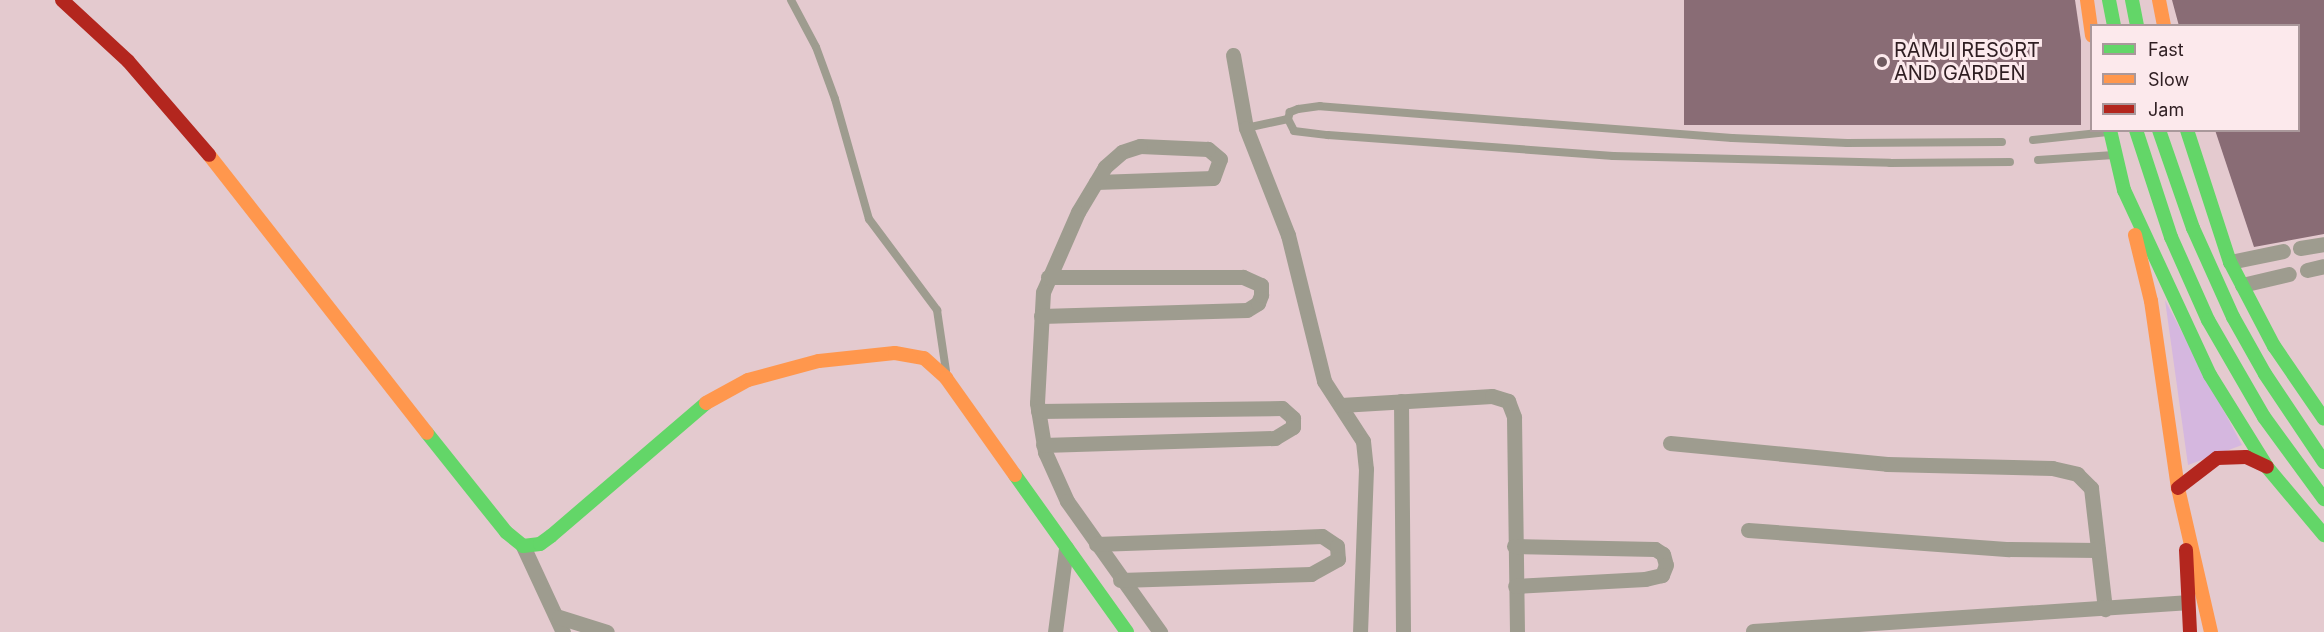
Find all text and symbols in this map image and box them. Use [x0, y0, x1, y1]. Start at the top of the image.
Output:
legend [2090, 24, 2300, 132]
place label: RAMJI RESORT AND GARDEN [1894, 39, 2040, 86]
text: Fast [2148, 39, 2184, 60]
marker: RAMJI RESORT AND GARDEN [1875, 55, 1889, 69]
text: Slow [2148, 69, 2189, 90]
text: Jam [2148, 99, 2184, 120]

